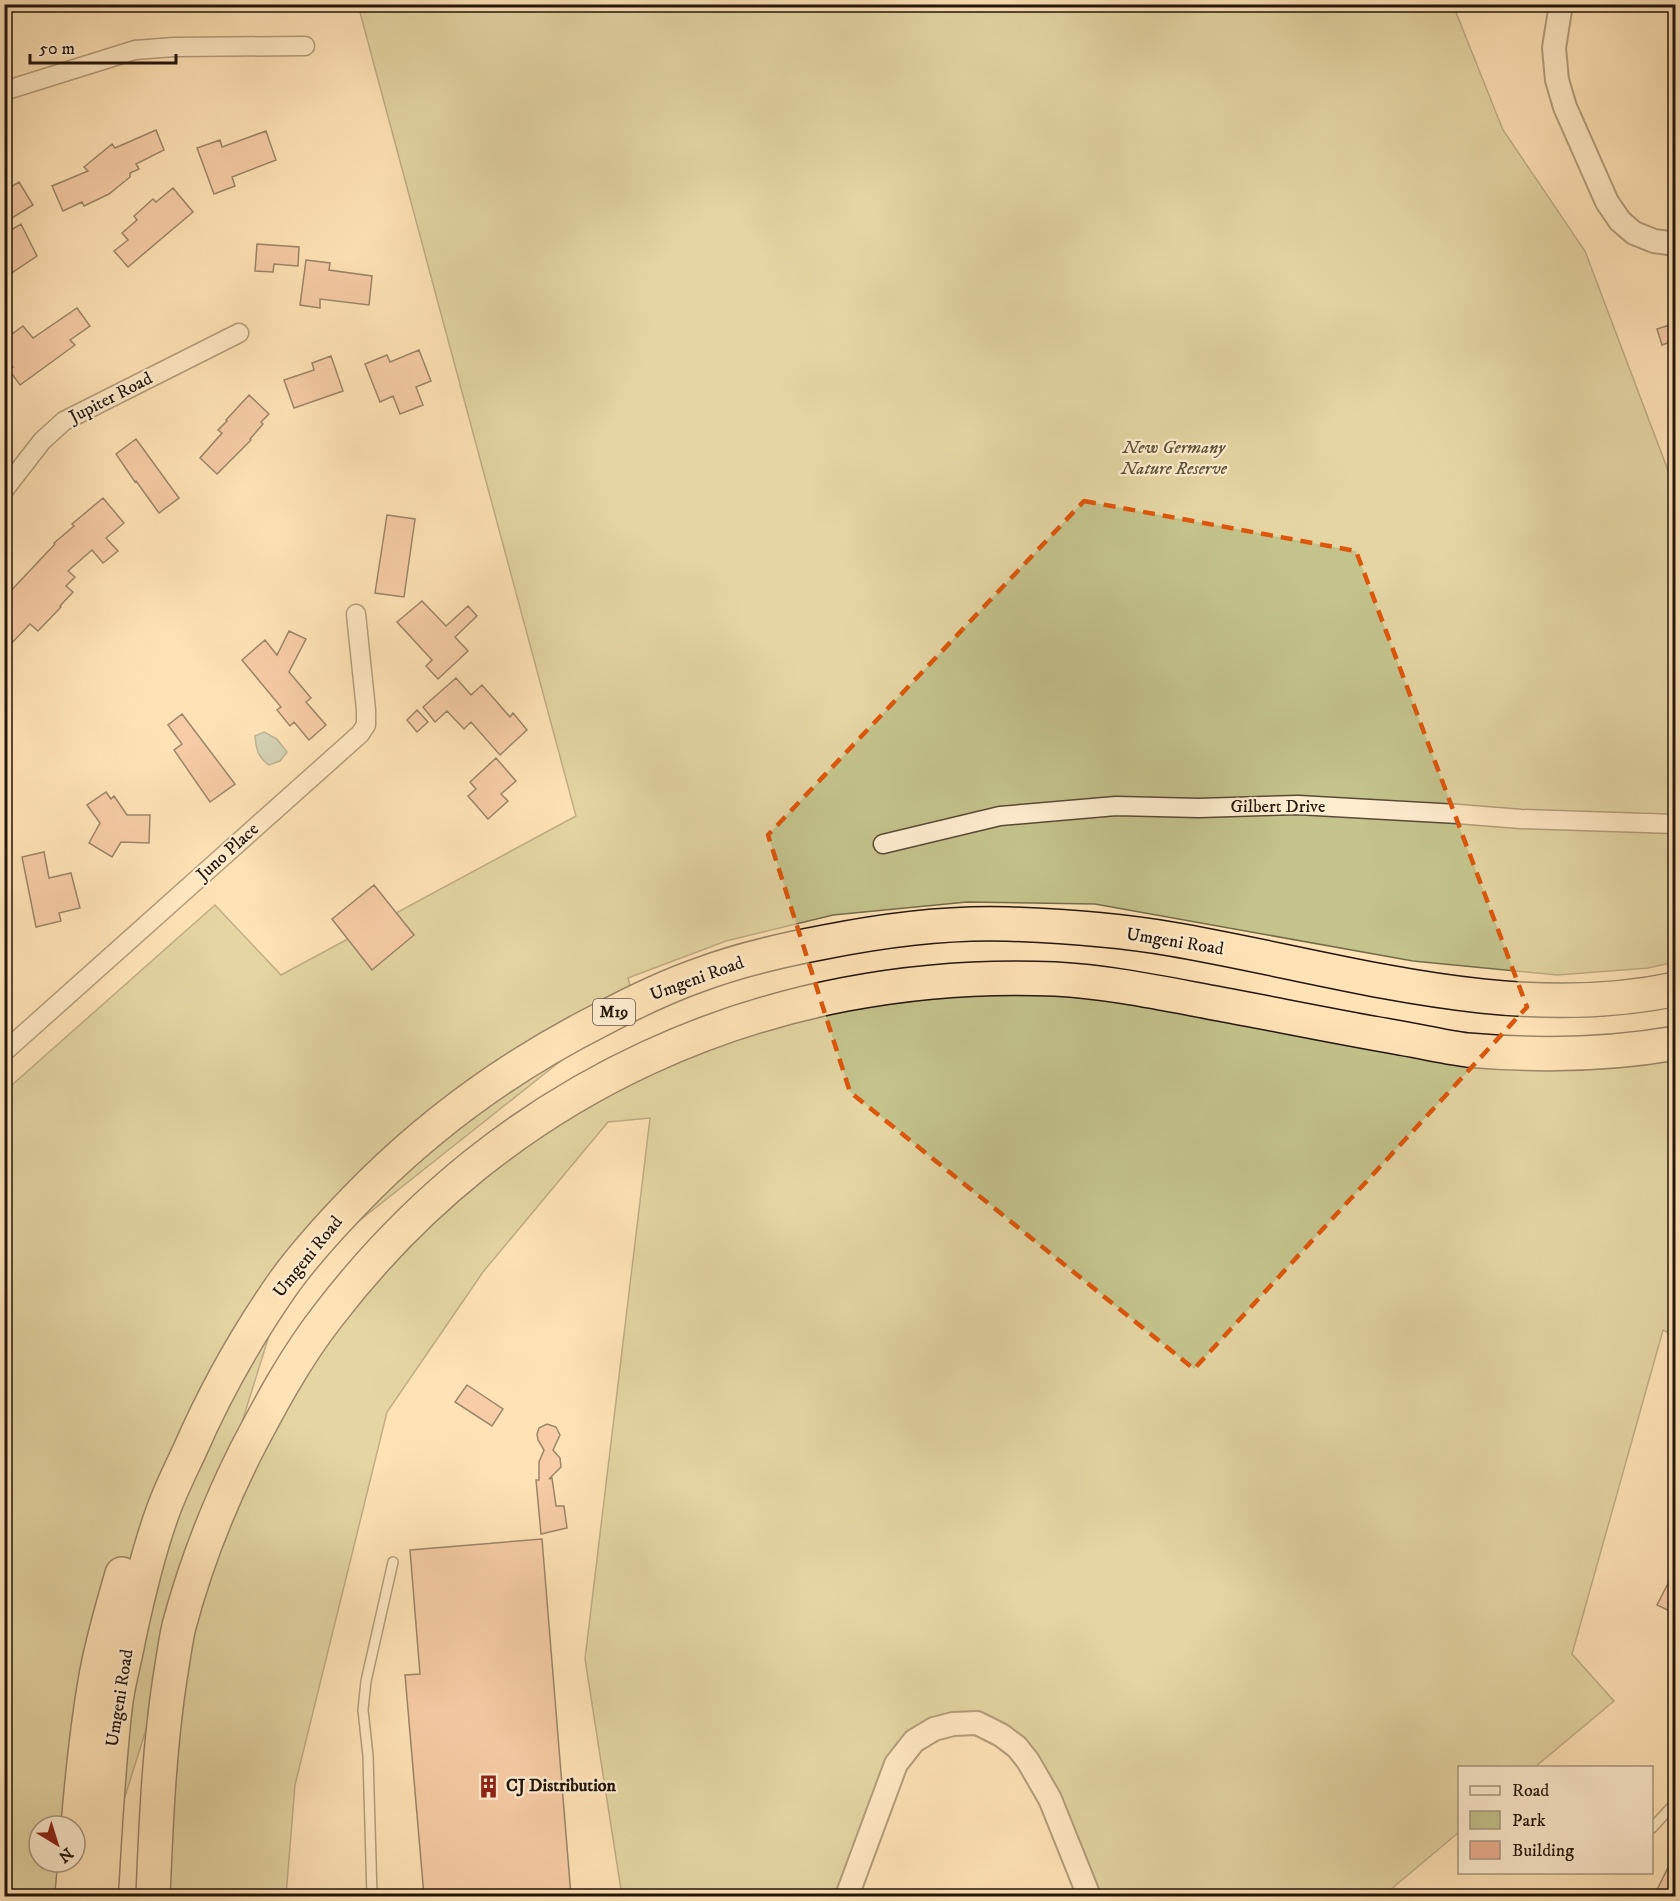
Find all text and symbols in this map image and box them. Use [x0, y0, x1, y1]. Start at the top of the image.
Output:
scale bar [30, 27, 176, 65]
text: 50 m [39, 38, 75, 60]
street label: Jupiter Road [64, 368, 156, 429]
park label: New Germany Nature Reserve [1120, 437, 1228, 480]
street label: Gilbert Drive [1231, 796, 1325, 818]
street label: Juno Place [191, 818, 264, 887]
street label: Umgeni Road [1125, 923, 1225, 961]
street label: Umgeni Road [647, 952, 747, 1006]
road number: M19 [593, 999, 635, 1025]
street label: Umgeni Road [268, 1212, 348, 1302]
street label: Umgeni Road [101, 1648, 139, 1748]
legend [1458, 1766, 1653, 1874]
building icon: CJ Distribution [475, 1773, 501, 1799]
place label: CJ Distribution [506, 1775, 617, 1797]
text: Road [1512, 1780, 1549, 1802]
text: Park [1512, 1810, 1546, 1832]
north arrow [27, 1814, 87, 1874]
text: Building [1512, 1840, 1574, 1862]
text: N [54, 1843, 77, 1867]

